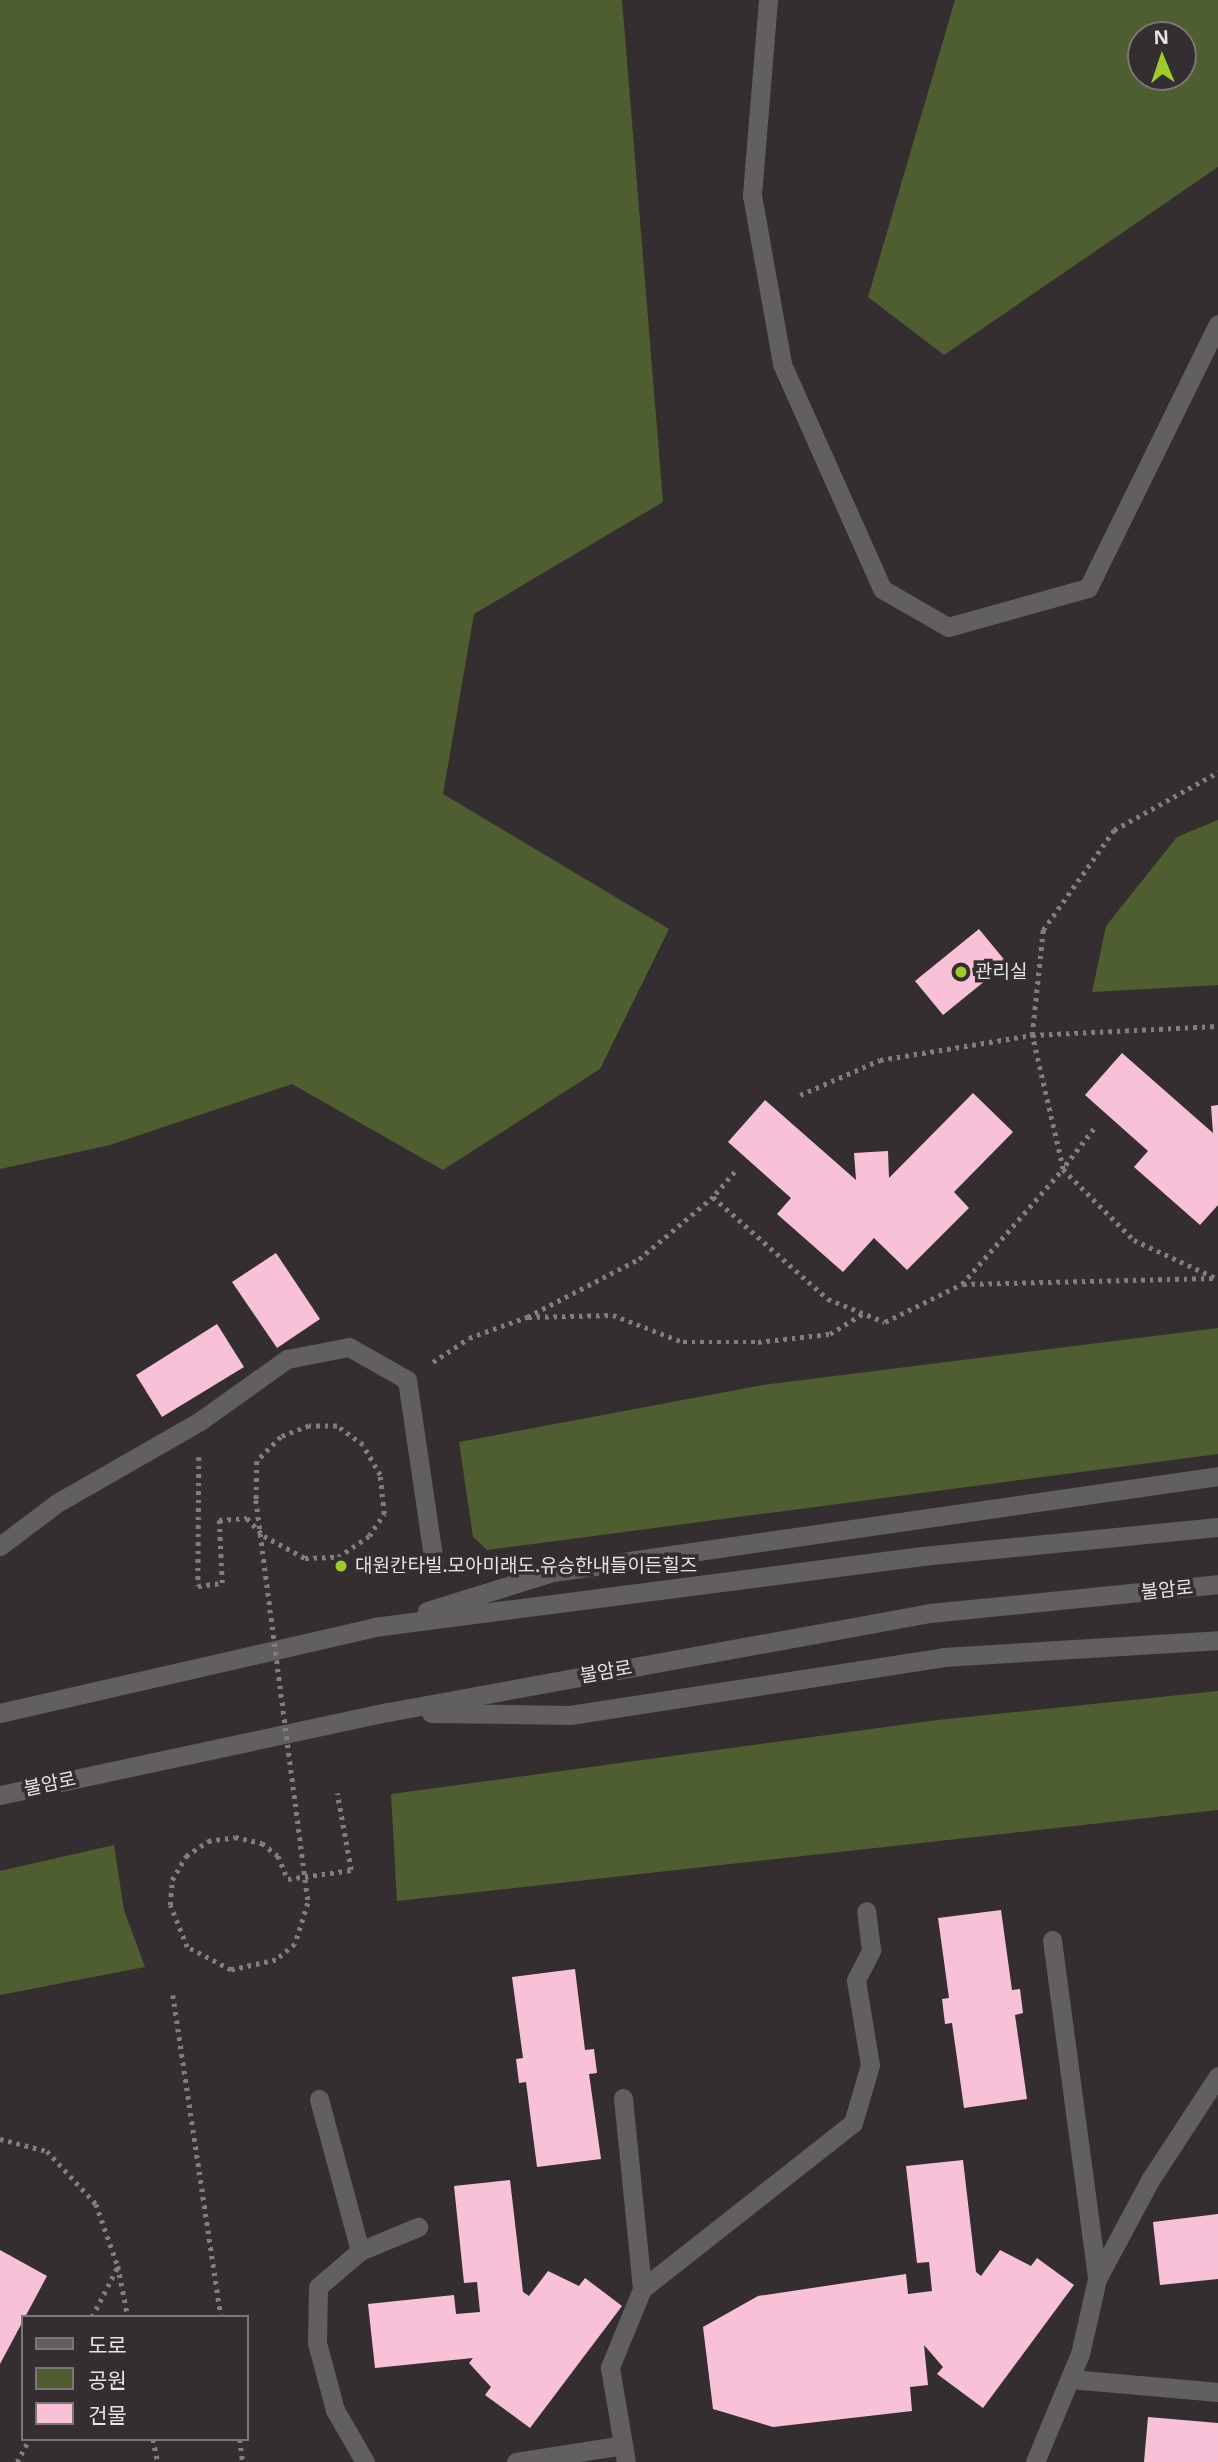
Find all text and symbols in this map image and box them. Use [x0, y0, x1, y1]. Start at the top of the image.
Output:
north arrow [1127, 21, 1197, 91]
text: N [1153, 24, 1170, 50]
place label: 관리실 [975, 961, 1027, 983]
marker: 관리실 [953, 964, 969, 980]
place label: 대원칸타빌.모아미래도.유승한내들이든힐즈 [355, 1555, 697, 1577]
marker: 대원칸타빌.모아미래도.유승한내들이든힐즈 [333, 1558, 349, 1574]
street label: 불암로 [1140, 1576, 1194, 1604]
street label: 불암로 [578, 1656, 634, 1688]
street label: 불암로 [22, 1767, 78, 1801]
legend [21, 2315, 248, 2441]
text: 도로 [88, 2331, 127, 2359]
text: 공원 [88, 2366, 127, 2394]
text: 건물 [88, 2401, 127, 2429]

